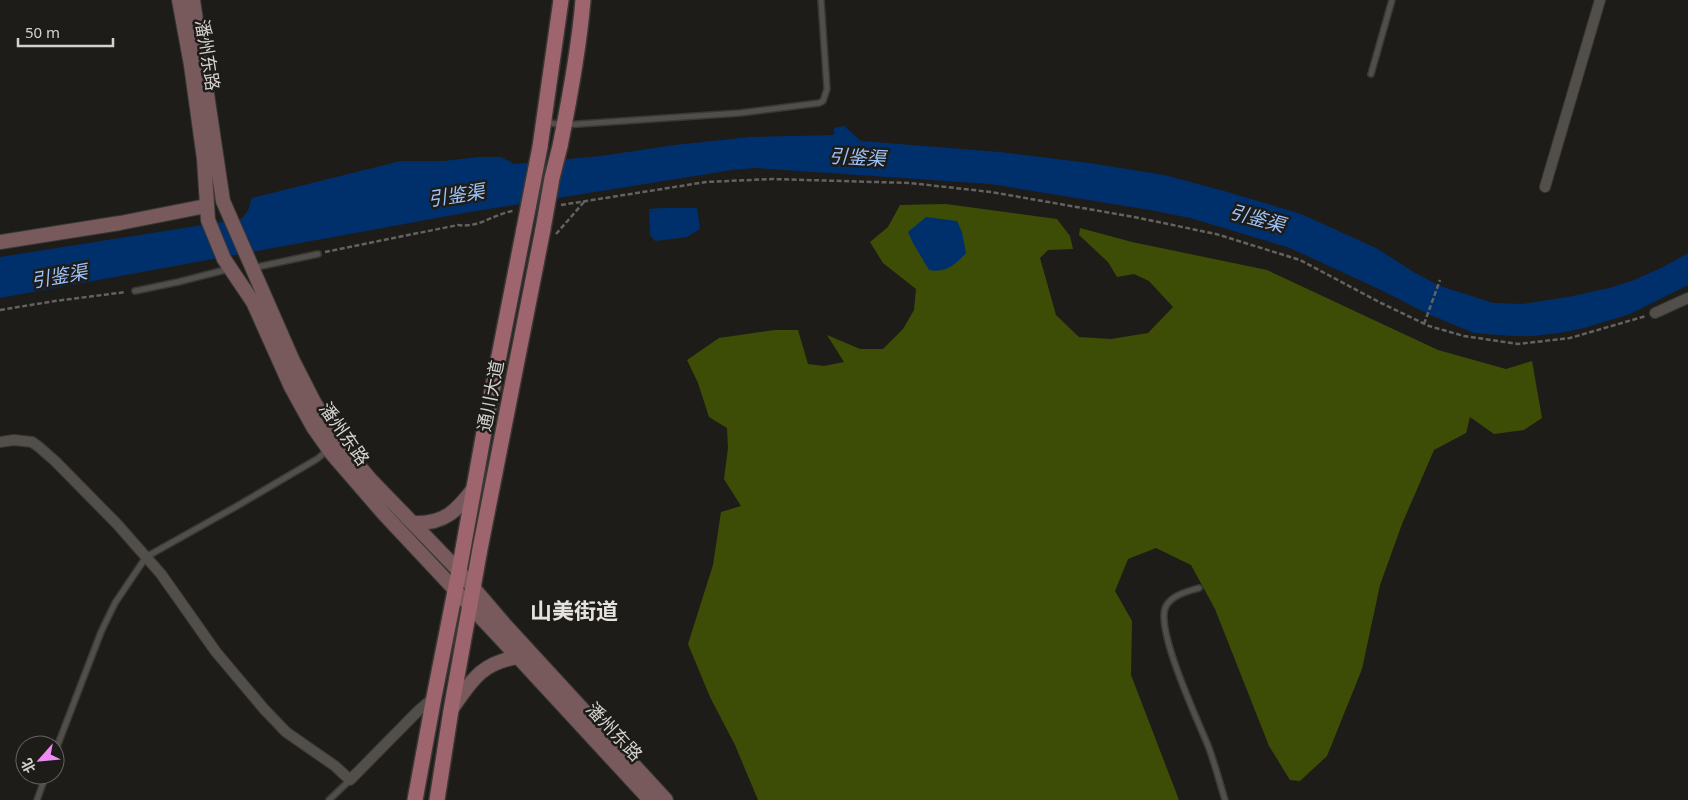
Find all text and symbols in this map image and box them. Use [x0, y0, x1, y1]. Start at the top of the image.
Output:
scale bar [18, 15, 112, 47]
street label: 潘州东路 [191, 17, 225, 92]
text: 50 m [25, 22, 60, 42]
water label: 引鉴渠 [828, 143, 889, 172]
water label: 引鉴渠 [426, 177, 489, 212]
water label: 引鉴渠 [1226, 198, 1291, 239]
water label: 引鉴渠 [29, 258, 92, 294]
street label: 通川大道 [471, 358, 509, 433]
street label: 潘州东路 [314, 397, 375, 470]
district label: 山美街道 [530, 595, 618, 625]
street label: 潘州东路 [581, 697, 648, 766]
north arrow [15, 735, 65, 785]
text: 北 [16, 756, 40, 777]

